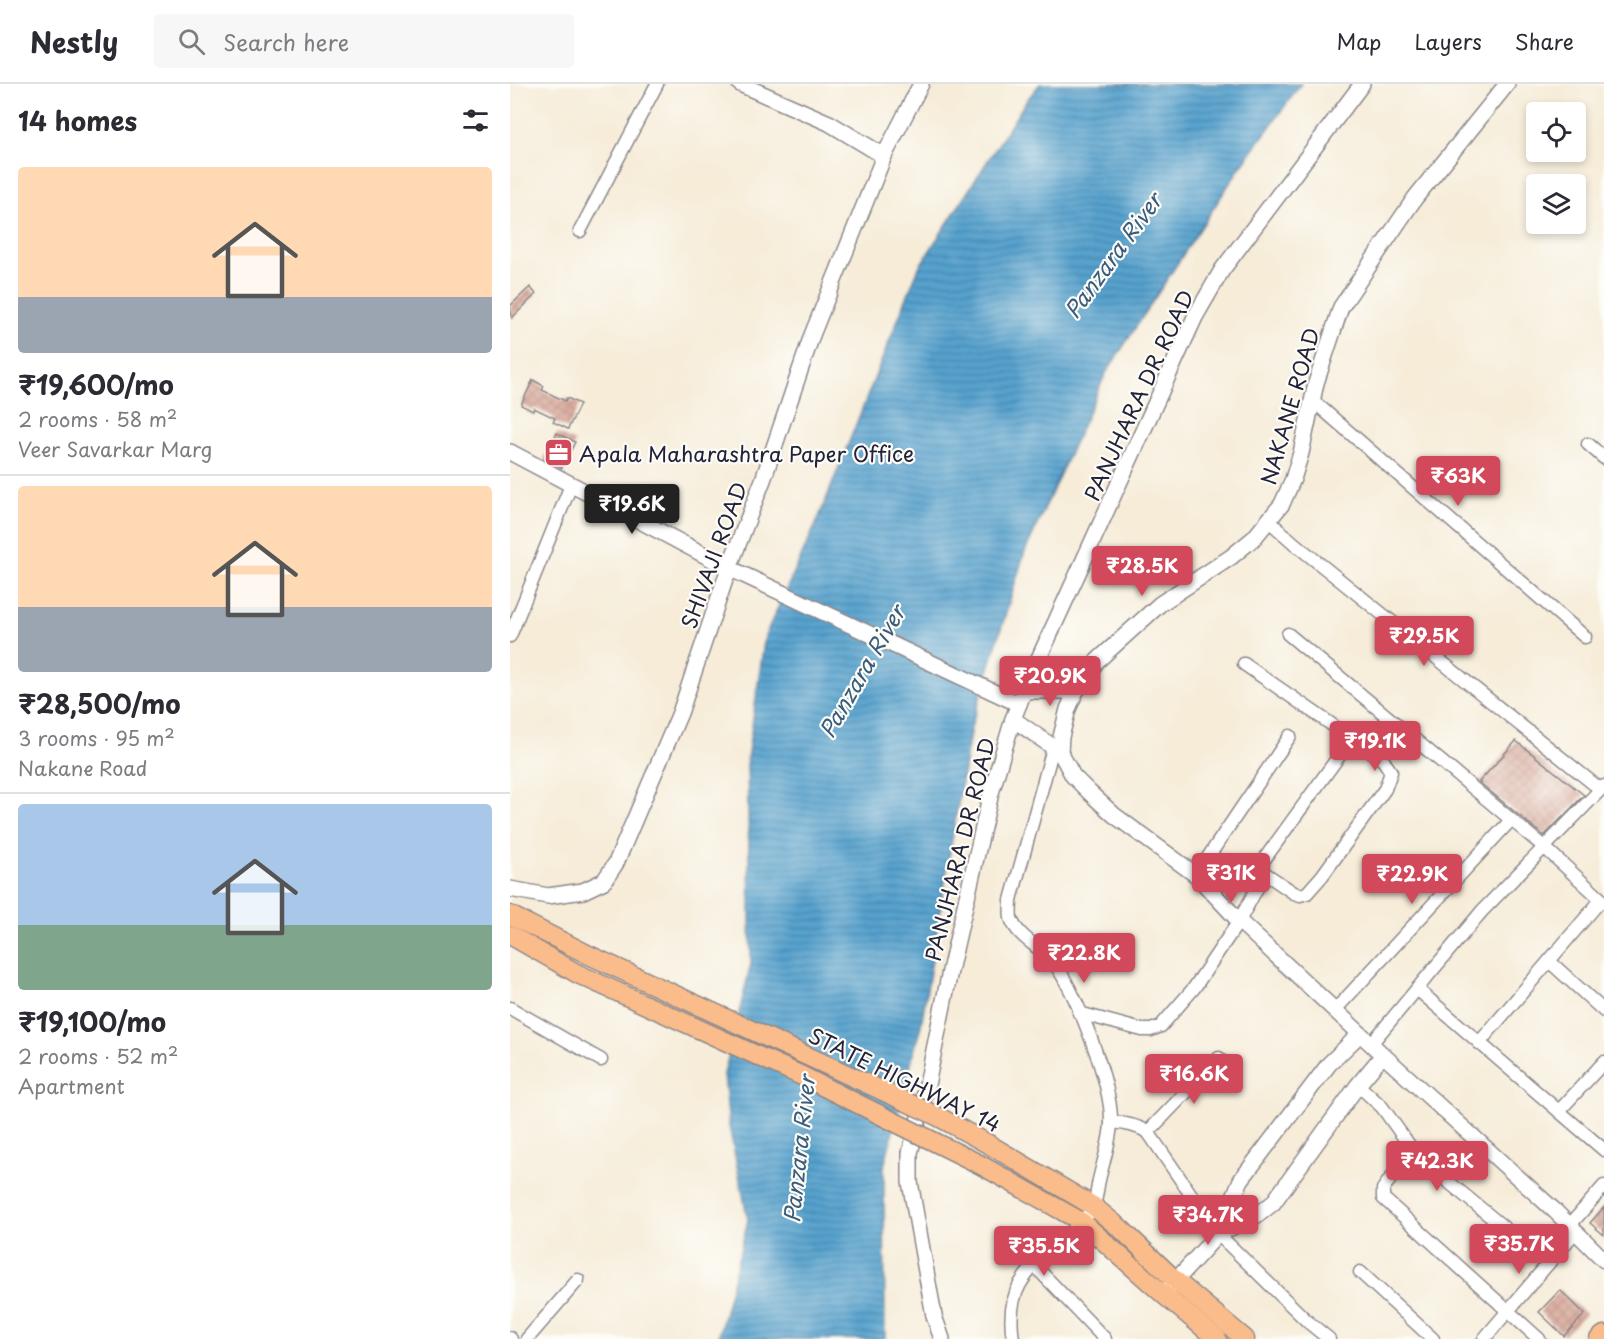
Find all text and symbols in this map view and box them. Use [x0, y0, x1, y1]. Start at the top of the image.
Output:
search box [154, 14, 574, 68]
text: Nestly [30, 20, 118, 63]
icon: search [175, 25, 208, 58]
text: Search here [223, 25, 349, 58]
text: Map [1337, 25, 1381, 57]
text: Layers [1414, 25, 1482, 57]
text: Share [1515, 25, 1574, 57]
text: 14 homes [18, 101, 137, 140]
map controls [1526, 102, 1586, 234]
button: locate [1526, 102, 1586, 162]
icon: filters [459, 104, 492, 137]
button: layers [1526, 174, 1586, 234]
water label: Panzara River [1055, 183, 1171, 324]
icon: home [201, 206, 309, 314]
street label: PANJHARA DR ROAD [1075, 284, 1201, 506]
street label: NAKANE ROAD [1251, 324, 1327, 488]
text: ₹19,600/mo [18, 365, 174, 404]
text: 2 rooms · 58 m² [18, 404, 177, 434]
text: Veer Savarkar Marg [18, 434, 212, 464]
office icon: Apala Maharashtra Paper Office [542, 437, 574, 469]
place label: Apala Maharashtra Paper Office [579, 437, 914, 469]
pin: ₹63K [1422, 456, 1494, 507]
text: ₹63K [1430, 460, 1486, 490]
street label: SHIVAJI ROAD [672, 477, 754, 633]
pin: ₹19.6K [583, 484, 681, 535]
text: ₹19.6K [598, 488, 666, 518]
icon: home [201, 525, 309, 633]
pin: ₹28.5K [1093, 546, 1191, 597]
text: ₹28.5K [1106, 550, 1178, 580]
water label: Panzara River [810, 596, 914, 743]
pin: ₹29.5K [1375, 616, 1473, 667]
text: ₹29.5K [1389, 620, 1459, 650]
pin: ₹20.9K [1001, 656, 1099, 707]
text: ₹20.9K [1014, 660, 1087, 690]
text: ₹28,500/mo [18, 684, 180, 723]
pin: ₹19.1K [1326, 721, 1424, 772]
text: 3 rooms · 95 m² [18, 723, 175, 753]
text: ₹19.1K [1344, 725, 1406, 755]
street label: PANJHARA DR ROAD [916, 734, 1002, 964]
text: Nakane Road [18, 753, 147, 783]
icon: home [201, 843, 309, 951]
pin: ₹31K [1195, 853, 1267, 904]
pin: ₹22.9K [1363, 854, 1461, 905]
text: ₹31K [1206, 857, 1256, 887]
text: ₹22.9K [1376, 858, 1448, 888]
pin: ₹22.8K [1035, 933, 1133, 984]
text: ₹22.8K [1047, 937, 1121, 967]
text: ₹19,100/mo [18, 1002, 166, 1041]
street label: STATE HIGHWAY 14 [803, 1019, 1007, 1139]
text: 2 rooms · 52 m² [18, 1041, 178, 1071]
pin: ₹16.6K [1145, 1054, 1243, 1105]
text: ₹16.6K [1159, 1058, 1229, 1088]
water label: Panzara River [774, 1070, 822, 1224]
text: Apartment [18, 1071, 125, 1101]
pin: ₹42.3K [1388, 1141, 1486, 1192]
text: ₹42.3K [1400, 1145, 1474, 1175]
pin: ₹34.7K [1159, 1195, 1257, 1246]
text: ₹34.7K [1172, 1199, 1244, 1229]
pin: ₹35.7K [1470, 1224, 1568, 1275]
pin: ₹35.5K [995, 1226, 1093, 1277]
text: ₹35.7K [1484, 1228, 1554, 1258]
text: ₹35.5K [1008, 1230, 1080, 1260]

